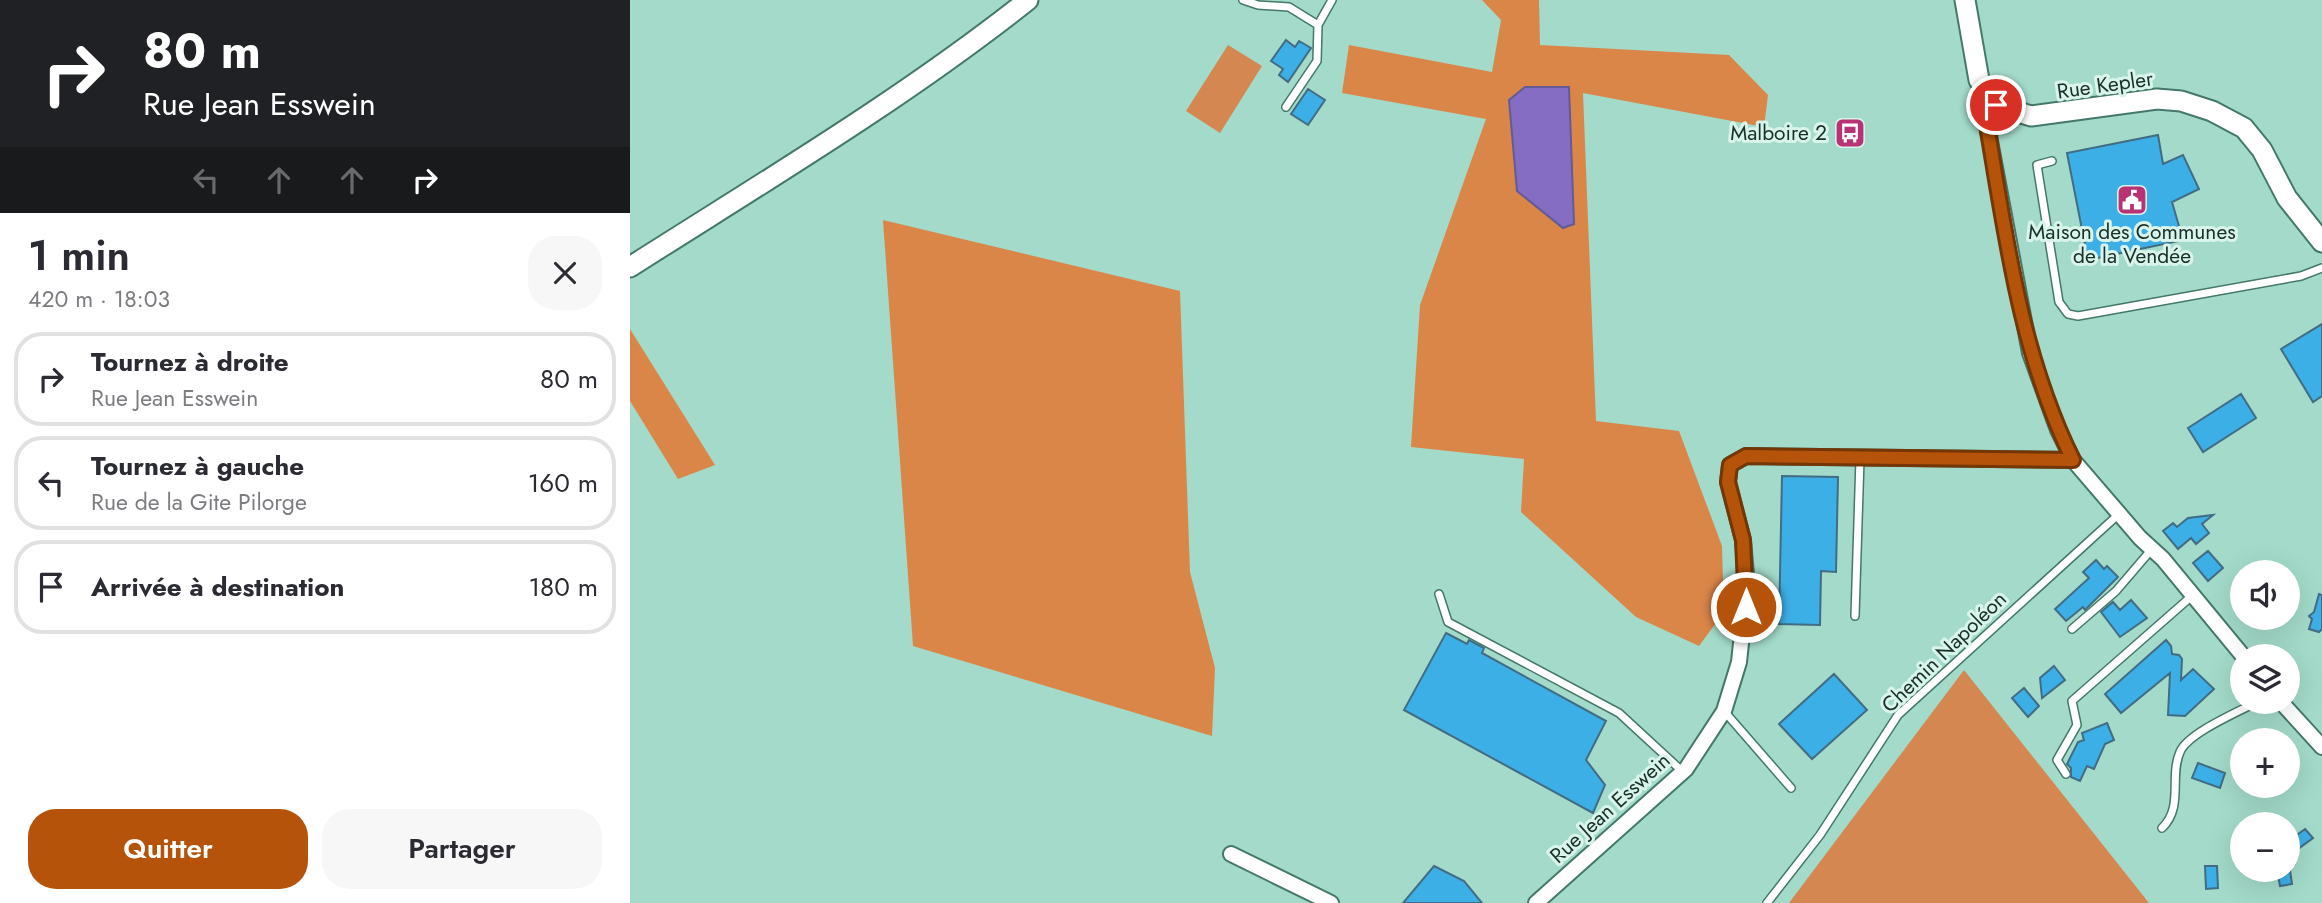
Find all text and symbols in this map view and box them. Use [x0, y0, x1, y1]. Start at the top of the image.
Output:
text: 80 m [143, 16, 261, 86]
icon: right [28, 28, 119, 119]
street label: Rue Kepler [2055, 63, 2156, 107]
pin [1966, 75, 2026, 135]
text: Rue Jean Esswein [143, 81, 376, 127]
icon: arrive [1977, 86, 2015, 124]
bus stop icon: Malboire 2 [1833, 116, 1867, 150]
place label: Malboire 2 [1730, 118, 1827, 148]
icon: left [187, 161, 225, 199]
icon: ahead [260, 161, 298, 199]
icon: ahead [333, 161, 371, 199]
icon: right [406, 161, 444, 199]
public building icon: Maison des Communes de la Vendée [2115, 183, 2149, 217]
place label: Maison des Communes de la Vendée [2028, 217, 2236, 271]
text: 1 min [28, 225, 130, 286]
button: close [528, 236, 602, 310]
text: 420 m · 18:03 [28, 282, 170, 316]
text: Tournez à droite [91, 343, 289, 381]
icon: right [32, 360, 70, 398]
text: 80 m [540, 360, 598, 398]
text: Rue Jean Esswein [91, 381, 258, 415]
text: Tournez à gauche [91, 447, 304, 485]
icon: left [32, 464, 70, 502]
text: 160 m [528, 464, 598, 502]
text: Rue de la Gite Pilorge [91, 485, 307, 519]
map controls [2230, 560, 2300, 882]
button: sound [2230, 560, 2300, 630]
icon: arrive [32, 568, 70, 606]
text: Arrivée à destination [91, 568, 344, 606]
text: 180 m [528, 568, 598, 606]
position arrow [1709, 570, 1783, 644]
street label: Chemin Napoléon [1875, 584, 2013, 720]
button: layers [2230, 644, 2300, 714]
button: + [2230, 728, 2300, 798]
street label: Rue Jean Esswein [1543, 746, 1677, 870]
button: Quitter [28, 809, 308, 889]
button: Partager [322, 809, 602, 889]
button: − [2230, 812, 2300, 882]

